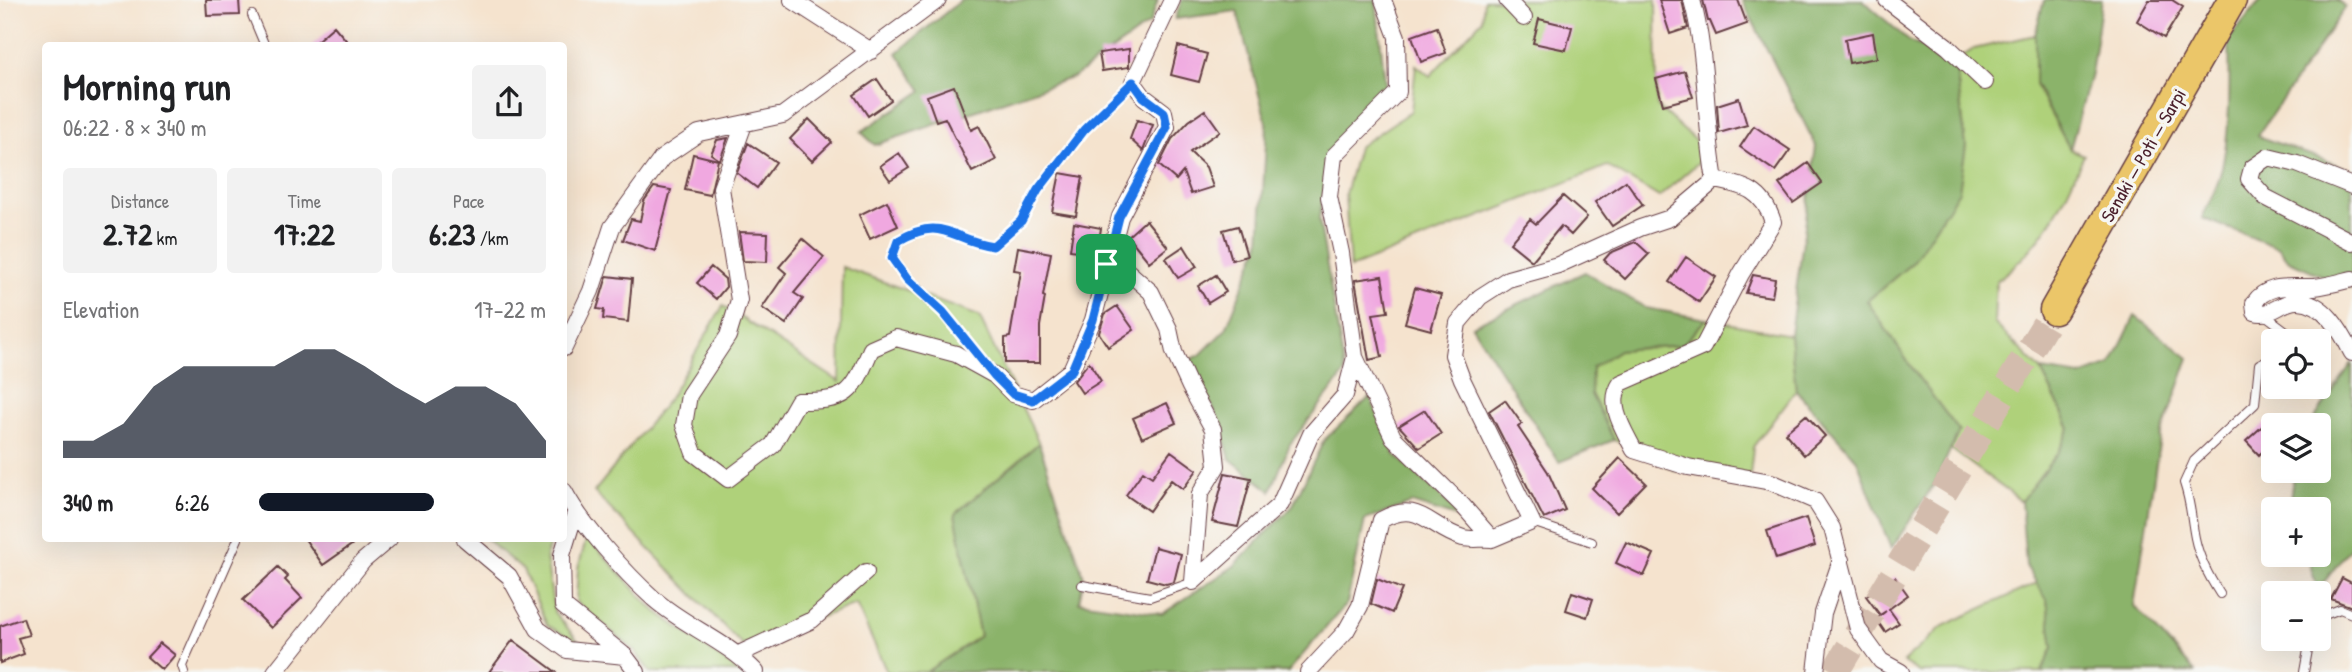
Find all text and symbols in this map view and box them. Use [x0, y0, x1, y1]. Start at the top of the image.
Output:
text: Morning run [63, 60, 231, 112]
button: share [472, 65, 546, 139]
street label: Senaki — Poti — Sarpi [2094, 84, 2192, 226]
text: 06:22 · 8 × 340 m [63, 112, 207, 143]
text: Distance [111, 188, 169, 214]
text: Time [288, 188, 321, 214]
text: Pace [453, 188, 485, 214]
text: 2.72 [103, 214, 152, 254]
text: 17:22 [274, 214, 335, 254]
text: 6:23 [429, 214, 475, 254]
text: km [152, 225, 177, 251]
text: /km [475, 225, 509, 251]
pin [1076, 234, 1136, 294]
icon: arrive [1087, 245, 1125, 283]
text: Elevation [63, 294, 139, 325]
text: 17–22 m [474, 294, 546, 325]
map controls [2261, 329, 2331, 651]
button: locate [2261, 329, 2331, 399]
button: layers [2261, 413, 2331, 483]
text: 340 m [63, 487, 113, 518]
text: 6:26 [175, 487, 209, 518]
button: + [2261, 497, 2331, 567]
button: − [2261, 581, 2331, 651]

